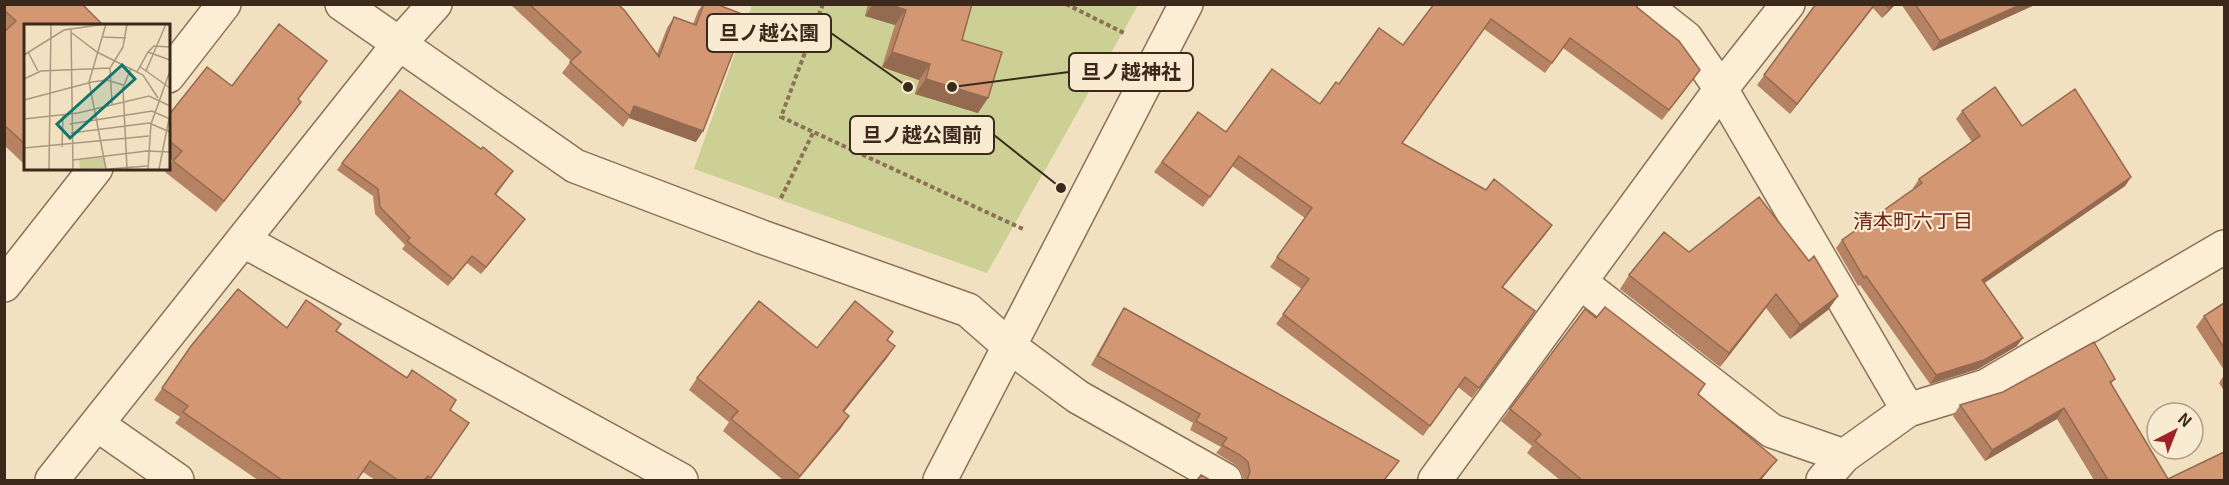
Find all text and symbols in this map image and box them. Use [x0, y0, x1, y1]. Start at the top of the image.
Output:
callout: 旦ノ越公園 [707, 14, 831, 52]
text: 旦ノ越公園 [719, 17, 819, 46]
inset map [24, 24, 170, 170]
callout: 旦ノ越神社 [1069, 53, 1193, 91]
text: 旦ノ越神社 [1081, 56, 1181, 85]
callout: 旦ノ越公園前 [850, 116, 994, 154]
text: 旦ノ越公園前 [862, 119, 982, 148]
district label: 清本町六丁目 [1853, 205, 1973, 234]
north arrow [2145, 401, 2205, 461]
text: N [2173, 406, 2198, 432]

